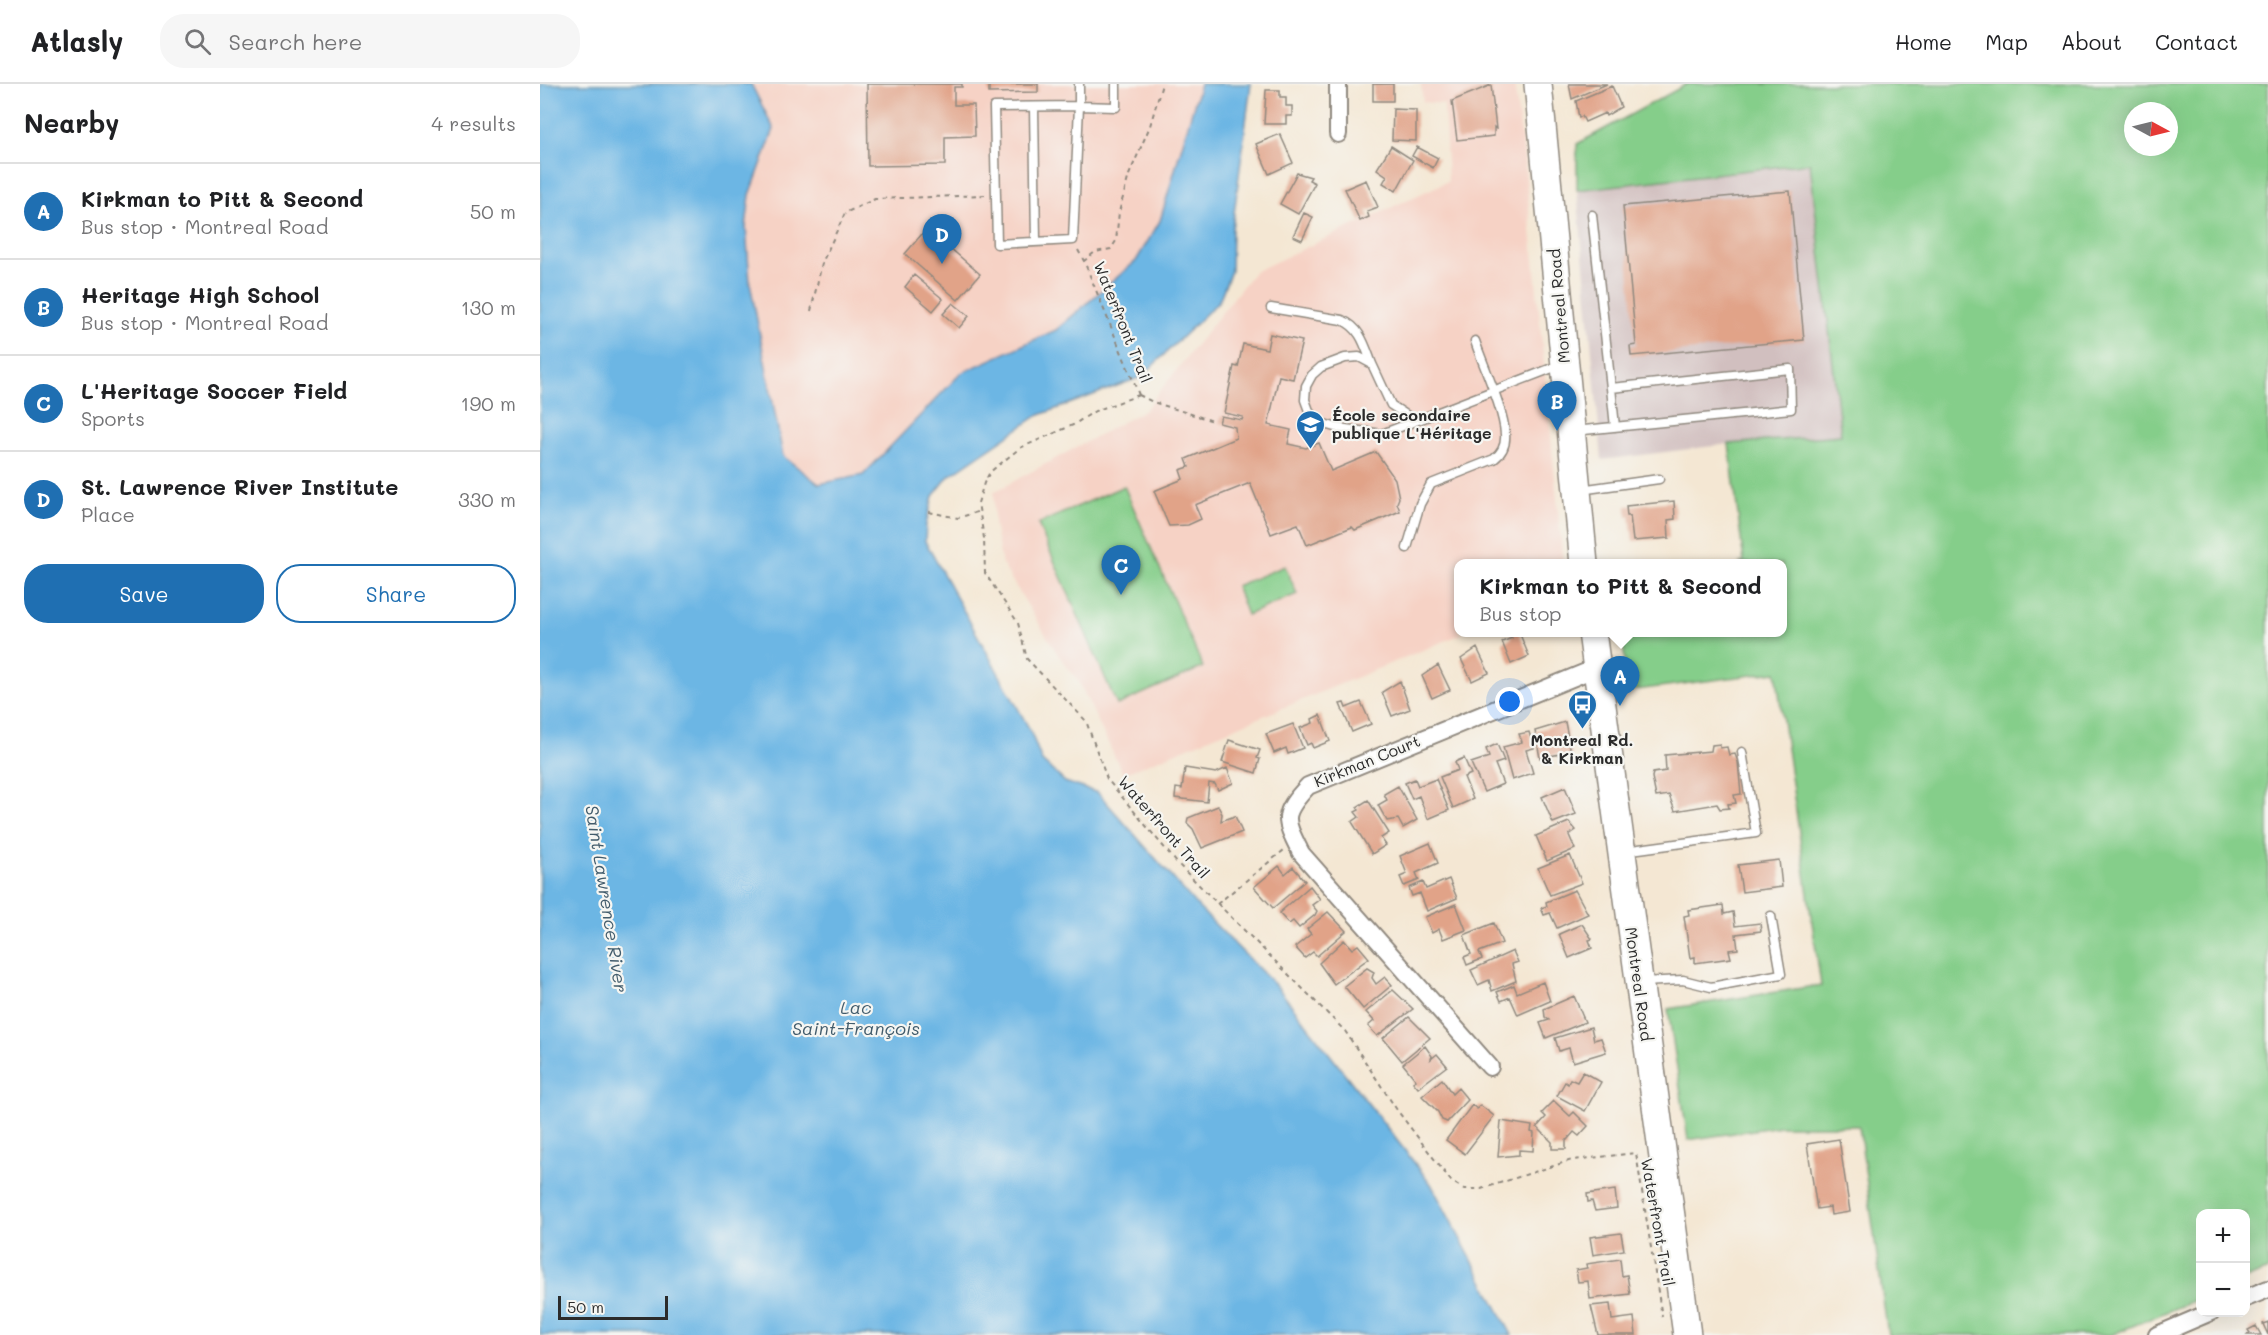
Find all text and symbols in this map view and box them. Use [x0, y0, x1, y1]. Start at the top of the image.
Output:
search box [160, 14, 580, 68]
text: Atlasly [30, 23, 124, 59]
icon: search [181, 25, 214, 58]
text: Search here [229, 27, 362, 56]
text: Home [1895, 28, 1952, 55]
text: Map [1985, 28, 2028, 55]
text: About [2061, 28, 2122, 55]
text: Contact [2155, 28, 2238, 55]
north arrow [2124, 102, 2178, 156]
text: Nearby [24, 106, 119, 140]
text: 4 results [431, 110, 516, 136]
text: Kirkman to Pitt & Second [81, 184, 363, 213]
text: A [37, 198, 50, 224]
text: 50 m [470, 198, 516, 224]
text: Bus stop · Montreal Road [81, 213, 329, 239]
pin: D [922, 214, 962, 264]
street label: Montreal Road [1543, 248, 1574, 364]
street label: Waterfront Trail [1089, 258, 1157, 386]
text: Heritage High School [81, 280, 319, 309]
text: B [37, 294, 50, 320]
text: 130 m [461, 294, 516, 320]
text: Bus stop · Montreal Road [81, 309, 329, 335]
text: L'Heritage Soccer Field [81, 376, 347, 405]
pin: B [1538, 382, 1576, 431]
text: C [36, 390, 51, 416]
text: 190 m [461, 390, 516, 416]
place label: École secondaire publique L'Héritage [1332, 404, 1492, 443]
text: Sports [81, 405, 145, 431]
school or university icon: École secondaire publique L'Héritage [1295, 408, 1327, 450]
text: St. Lawrence River Institute [81, 472, 398, 501]
text: D [36, 486, 51, 512]
text: 330 m [458, 486, 516, 512]
text: Place [81, 501, 135, 527]
pin: C [1102, 546, 1140, 595]
popup [1454, 559, 1787, 637]
button: Save [24, 564, 264, 623]
button: Share [276, 564, 516, 623]
text: Kirkman to Pitt & Second [1479, 571, 1762, 600]
text: Bus stop [1479, 600, 1562, 626]
pin: A [1600, 656, 1640, 706]
your location [1495, 687, 1524, 716]
bus stop icon: Montreal Rd. & Kirkman [1566, 688, 1598, 730]
place label: Montreal Rd. & Kirkman [1531, 729, 1633, 768]
street label: Kirkman Court [1311, 730, 1423, 791]
street label: Waterfront Trail [1114, 771, 1215, 882]
water label: Saint Lawrence River [580, 803, 634, 994]
street label: Montreal Road [1621, 926, 1658, 1042]
water label: Lac Saint-François [792, 995, 920, 1040]
street label: Waterfront Trail [1637, 1156, 1680, 1288]
map controls [2196, 1209, 2250, 1317]
button: + [2196, 1209, 2250, 1263]
button: − [2196, 1263, 2250, 1317]
scale bar [558, 1293, 668, 1320]
text: 50 m [567, 1296, 604, 1317]

